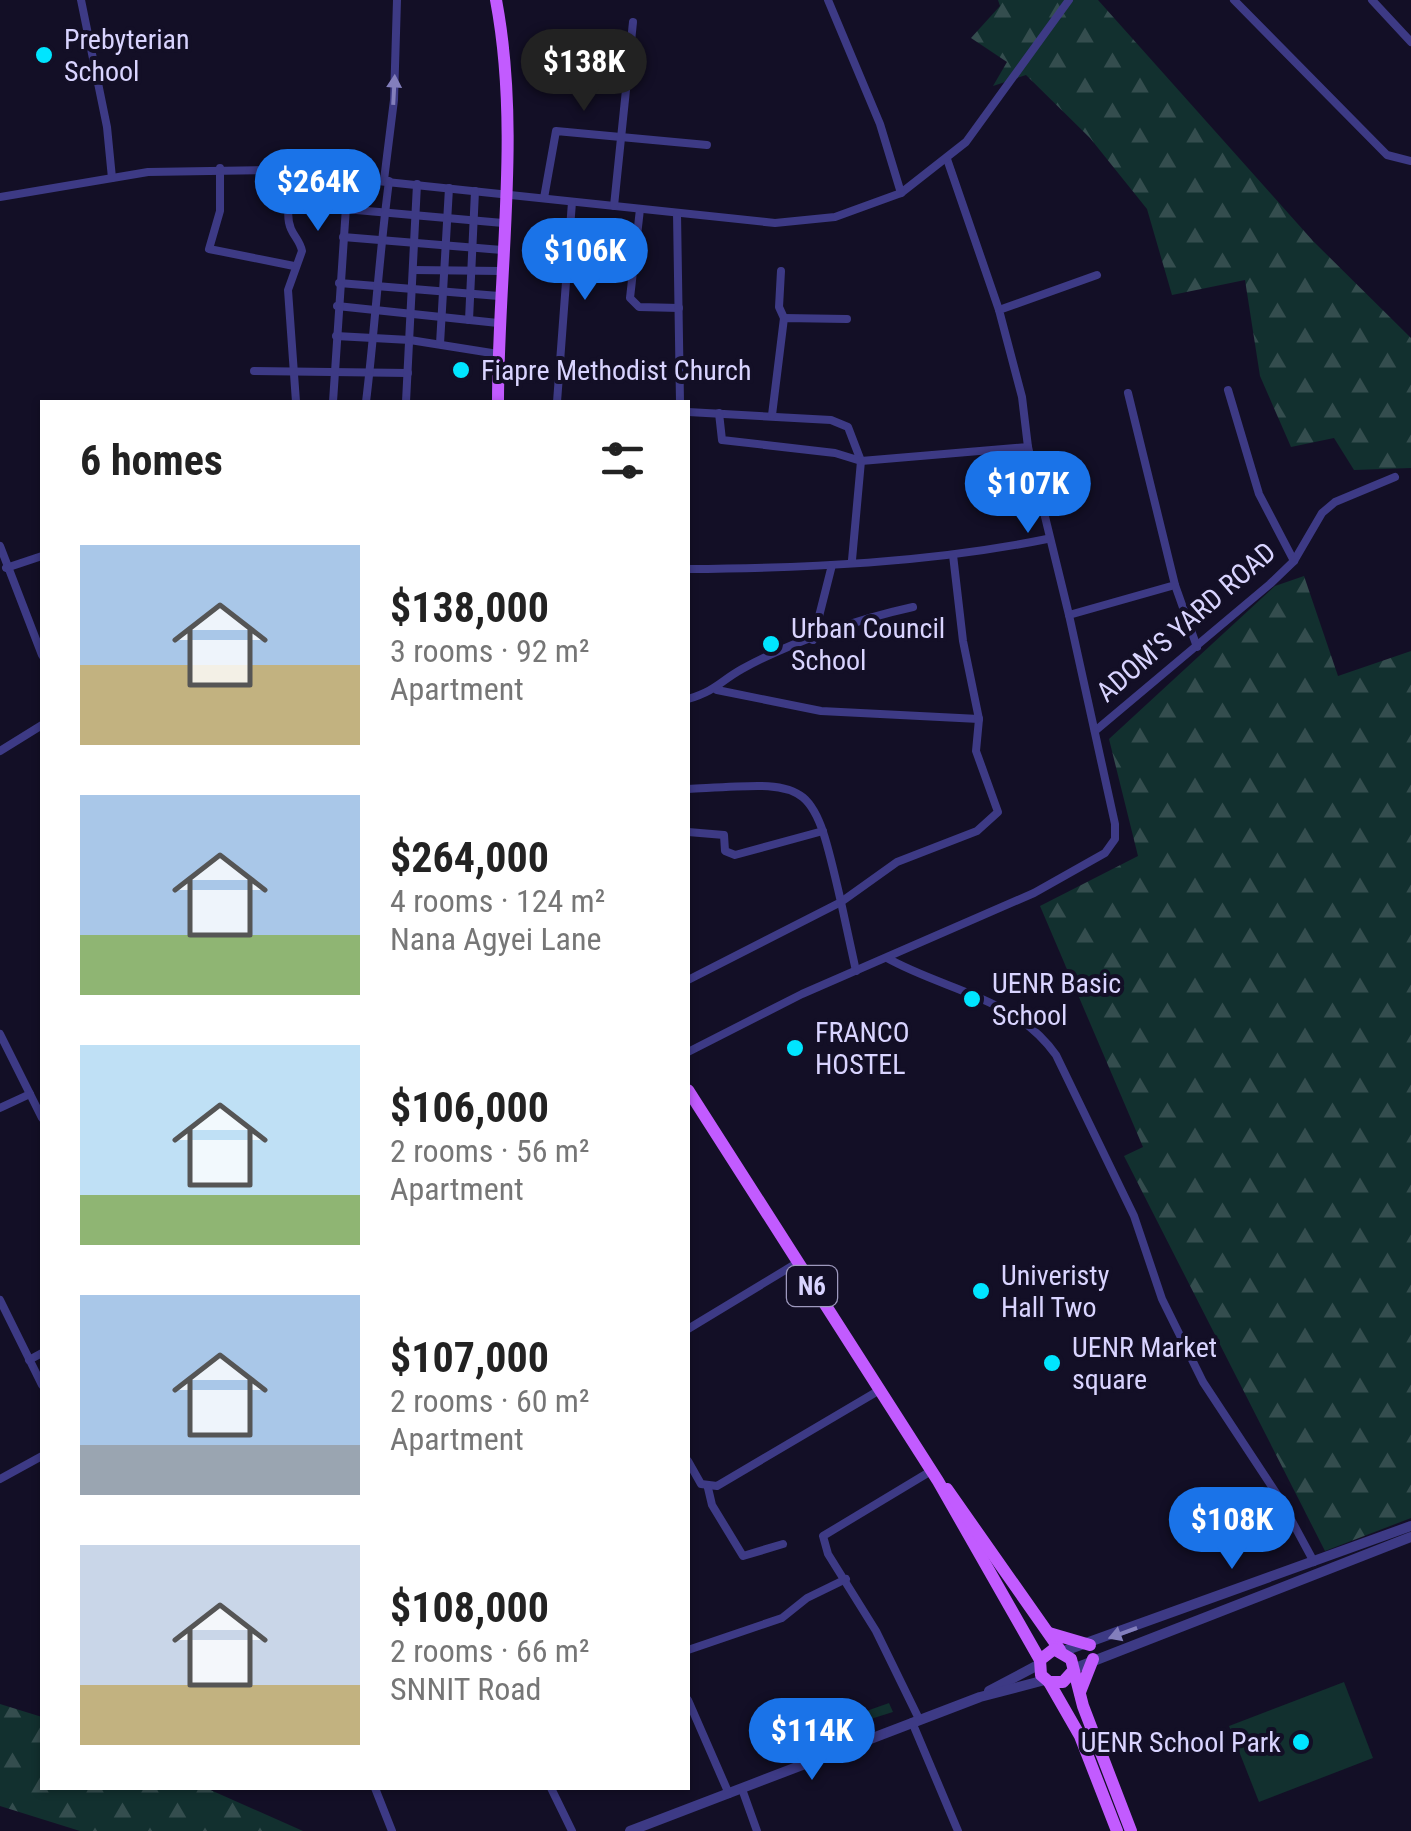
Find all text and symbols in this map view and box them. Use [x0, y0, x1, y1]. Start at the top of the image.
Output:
place label: Prebyterian School [64, 23, 190, 88]
pin: $138K [514, 29, 654, 114]
text: $138K [543, 42, 625, 80]
marker: Prebyterian School [33, 44, 55, 66]
one-way arrow [386, 74, 402, 106]
pin: $264K [248, 149, 388, 234]
text: $264K [277, 162, 359, 200]
pin: $106K [515, 218, 655, 303]
text: $106K [544, 231, 626, 269]
place label: Fiapre Methodist Church [481, 354, 752, 387]
marker: Fiapre Methodist Church [450, 359, 472, 381]
icon: filters [595, 433, 650, 488]
text: 6 homes [80, 436, 223, 485]
pin: $107K [958, 451, 1098, 536]
text: $107K [987, 464, 1069, 502]
street label: ADOM'S YARD ROAD [1090, 535, 1282, 709]
text: $138,000 [390, 583, 549, 632]
icon: home [160, 585, 280, 705]
place label: Urban Council School [791, 612, 945, 677]
text: 3 rooms · 92 m² [390, 632, 589, 670]
marker: Urban Council School [760, 633, 782, 655]
text: Apartment [390, 670, 524, 708]
text: $264,000 [390, 833, 549, 882]
icon: home [160, 835, 280, 955]
text: 4 rooms · 124 m² [390, 882, 605, 920]
text: Nana Agyei Lane [390, 920, 601, 958]
place label: UENR Basic School [992, 967, 1121, 1032]
marker: UENR Basic School [961, 988, 983, 1010]
place label: FRANCO HOSTEL [815, 1016, 910, 1081]
marker: FRANCO HOSTEL [784, 1037, 806, 1059]
text: $106,000 [390, 1083, 549, 1132]
icon: home [160, 1085, 280, 1205]
text: 2 rooms · 56 m² [390, 1132, 589, 1170]
text: Apartment [390, 1170, 524, 1208]
place label: Univeristy Hall Two [1001, 1259, 1110, 1324]
road number: N6 [787, 1266, 837, 1306]
marker: Univeristy Hall Two [970, 1280, 992, 1302]
place label: UENR Market square [1072, 1331, 1217, 1396]
text: $107,000 [390, 1333, 549, 1382]
icon: home [160, 1335, 280, 1455]
marker: UENR Market square [1041, 1352, 1063, 1374]
text: 2 rooms · 60 m² [390, 1382, 589, 1420]
text: Apartment [390, 1420, 524, 1458]
pin: $108K [1162, 1487, 1302, 1572]
text: $108K [1191, 1500, 1273, 1538]
text: $108,000 [390, 1583, 549, 1632]
icon: home [160, 1585, 280, 1705]
one-way arrow [1107, 1626, 1137, 1641]
text: 2 rooms · 66 m² [390, 1632, 589, 1670]
text: SNNIT Road [390, 1670, 541, 1708]
pin: $114K [742, 1698, 882, 1783]
text: $114K [771, 1711, 853, 1749]
place label: UENR School Park [1081, 1726, 1281, 1759]
marker: UENR School Park [1290, 1731, 1312, 1753]

